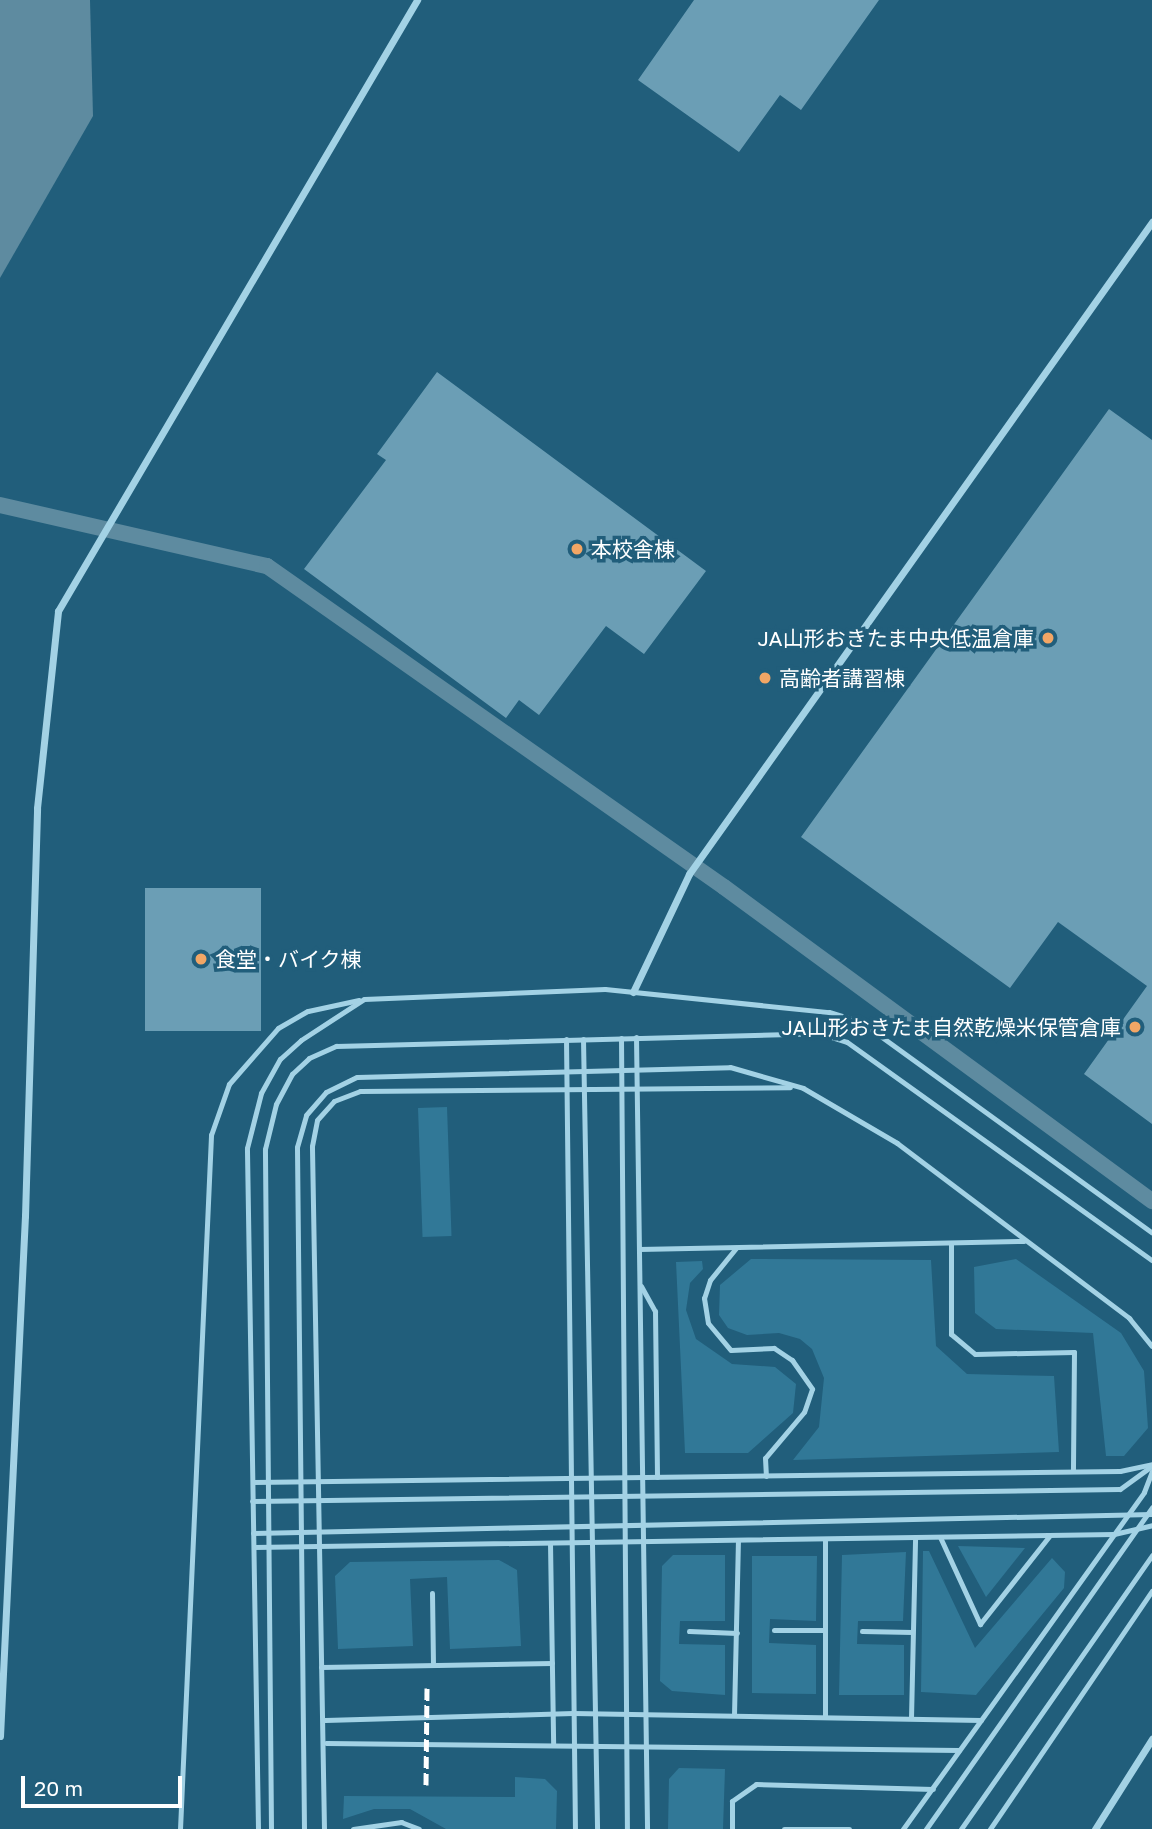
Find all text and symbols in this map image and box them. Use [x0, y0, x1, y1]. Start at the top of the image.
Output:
place label: 本校舎棟 [591, 536, 675, 562]
marker: 本校舎棟 [569, 541, 585, 557]
place label: JA山形おきたま中央低温倉庫 [757, 625, 1034, 651]
marker: JA山形おきたま中央低温倉庫 [1040, 630, 1056, 646]
place label: 高齢者講習棟 [779, 665, 905, 691]
marker: 高齢者講習棟 [757, 670, 773, 686]
place label: 食堂・バイク棟 [215, 946, 362, 972]
marker: 食堂・バイク棟 [193, 951, 209, 967]
place label: JA山形おきたま自然乾燥米保管倉庫 [781, 1014, 1121, 1040]
marker: JA山形おきたま自然乾燥米保管倉庫 [1127, 1019, 1143, 1035]
scale bar [24, 1762, 186, 1806]
text: 20 m [34, 1775, 83, 1801]

